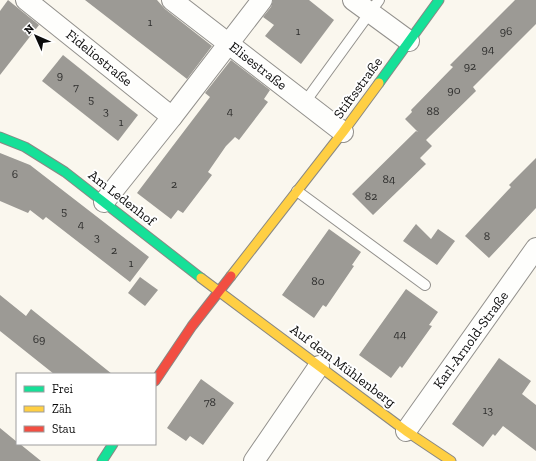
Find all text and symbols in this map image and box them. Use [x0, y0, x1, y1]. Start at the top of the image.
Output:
house number: 1 [148, 15, 153, 29]
north arrow [16, 16, 56, 56]
text: N [22, 21, 37, 37]
house number: 1 [296, 24, 301, 38]
house number: 96 [500, 24, 512, 38]
street label: Fideliostraße [62, 26, 136, 90]
street label: Elisestraße [226, 38, 290, 94]
house number: 94 [482, 42, 495, 56]
street label: Stiftsstraße [330, 54, 386, 122]
house number: 92 [464, 59, 476, 73]
house number: 9 [57, 68, 63, 82]
house number: 7 [73, 80, 79, 94]
house number: 90 [447, 83, 461, 97]
house number: 5 [88, 92, 94, 106]
house number: 3 [103, 104, 109, 118]
house number: 4 [227, 104, 234, 118]
house number: 88 [427, 104, 439, 118]
house number: 1 [119, 115, 124, 129]
house number: 6 [12, 167, 18, 181]
street label: Am Ledenhof [85, 167, 160, 230]
house number: 84 [383, 172, 396, 186]
house number: 2 [171, 177, 177, 191]
house number: 82 [365, 189, 377, 203]
house number: 5 [61, 204, 67, 218]
house number: 4 [78, 217, 85, 231]
house number: 8 [484, 229, 490, 243]
house number: 3 [94, 230, 100, 244]
house number: 2 [111, 243, 117, 257]
house number: 1 [129, 256, 134, 270]
house number: 80 [311, 274, 325, 288]
street label: Karl-Arnold-Straße [430, 287, 512, 392]
street label: Auf dem Mühlenberg [287, 321, 399, 411]
house number: 44 [394, 327, 407, 341]
house number: 69 [33, 332, 45, 346]
legend [16, 373, 156, 445]
text: Frei [52, 382, 73, 396]
house number: 78 [204, 395, 216, 409]
text: Zäh [52, 402, 72, 416]
house number: 13 [483, 403, 493, 417]
text: Stau [52, 422, 76, 436]

